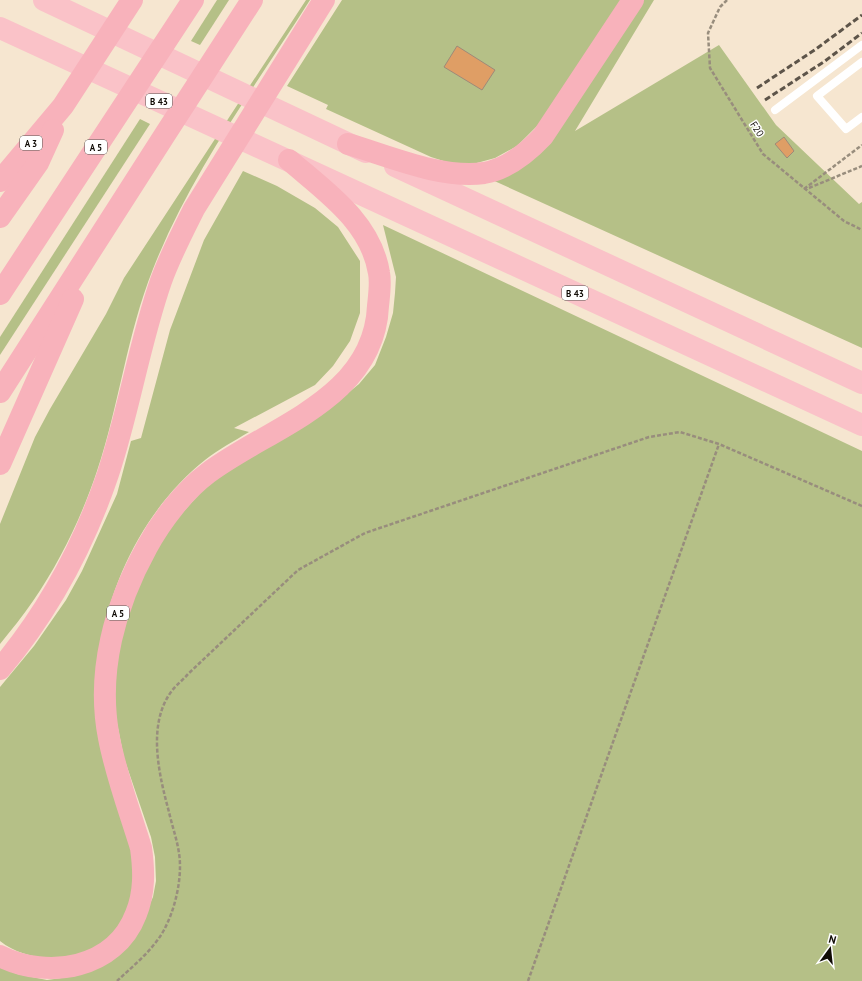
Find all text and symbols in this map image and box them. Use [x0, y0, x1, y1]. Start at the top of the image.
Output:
road number: B 43 [146, 94, 172, 108]
street label: F20 [747, 119, 767, 140]
road number: A 3 [20, 136, 42, 150]
road number: A 5 [85, 140, 107, 154]
road number: B 43 [562, 286, 588, 300]
road number: A 5 [107, 606, 129, 620]
north arrow [810, 929, 850, 969]
text: N [827, 932, 838, 947]

